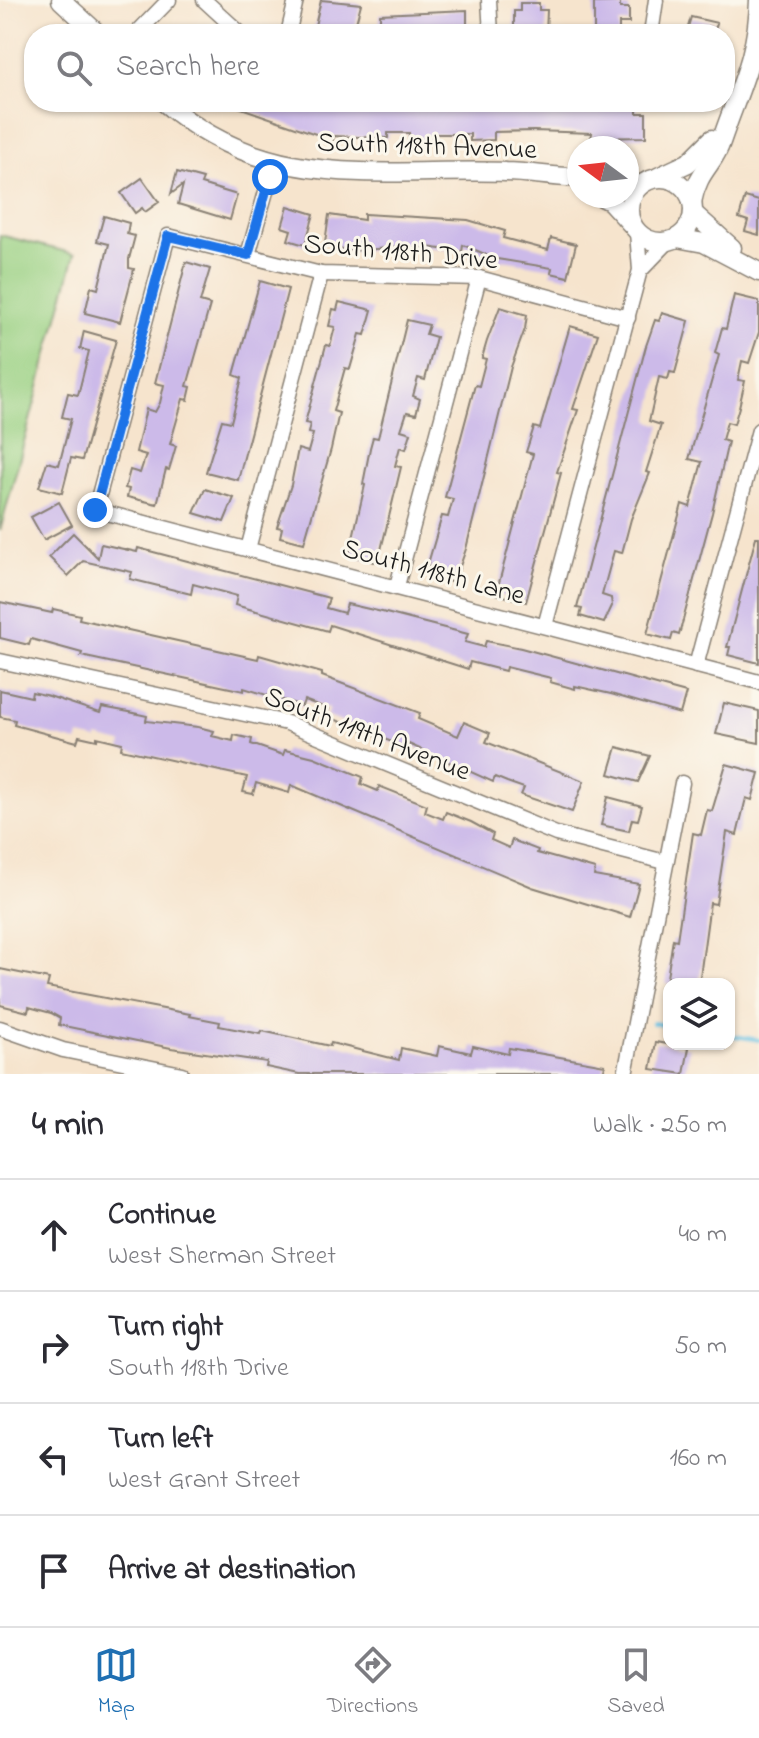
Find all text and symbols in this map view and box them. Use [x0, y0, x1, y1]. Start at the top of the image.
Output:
search box [24, 24, 735, 112]
icon: search [52, 46, 96, 90]
text: Search here [116, 46, 260, 90]
street label: South 118th Avenue [316, 123, 538, 172]
north arrow [567, 136, 639, 208]
route start [252, 159, 288, 195]
street label: South 118th Drive [302, 225, 500, 282]
route end [77, 492, 113, 528]
street label: South 118th Lane [337, 529, 530, 618]
street label: South 119th Avenue [258, 677, 476, 794]
map controls [663, 978, 735, 1050]
button: layers [663, 978, 735, 1050]
text: 4 min [32, 1101, 104, 1151]
text: Walk · 250 m [593, 1107, 727, 1145]
text: Continue [108, 1194, 216, 1238]
icon: ahead [32, 1213, 76, 1257]
text: 40 m [678, 1216, 727, 1254]
text: West Sherman Street [108, 1238, 336, 1276]
text: Turn right [108, 1306, 223, 1350]
icon: right [32, 1325, 76, 1369]
text: 50 m [674, 1328, 727, 1366]
text: South 118th Drive [108, 1350, 289, 1388]
text: Turn left [108, 1418, 213, 1462]
icon: left [32, 1437, 76, 1481]
text: 160 m [669, 1440, 727, 1478]
text: West Grant Street [108, 1462, 300, 1500]
icon: arrive [32, 1549, 76, 1593]
text: Arrive at destination [108, 1549, 356, 1593]
tab: Map [94, 1643, 138, 1723]
tab: Directions [327, 1643, 418, 1723]
tab: Saved [607, 1643, 665, 1723]

